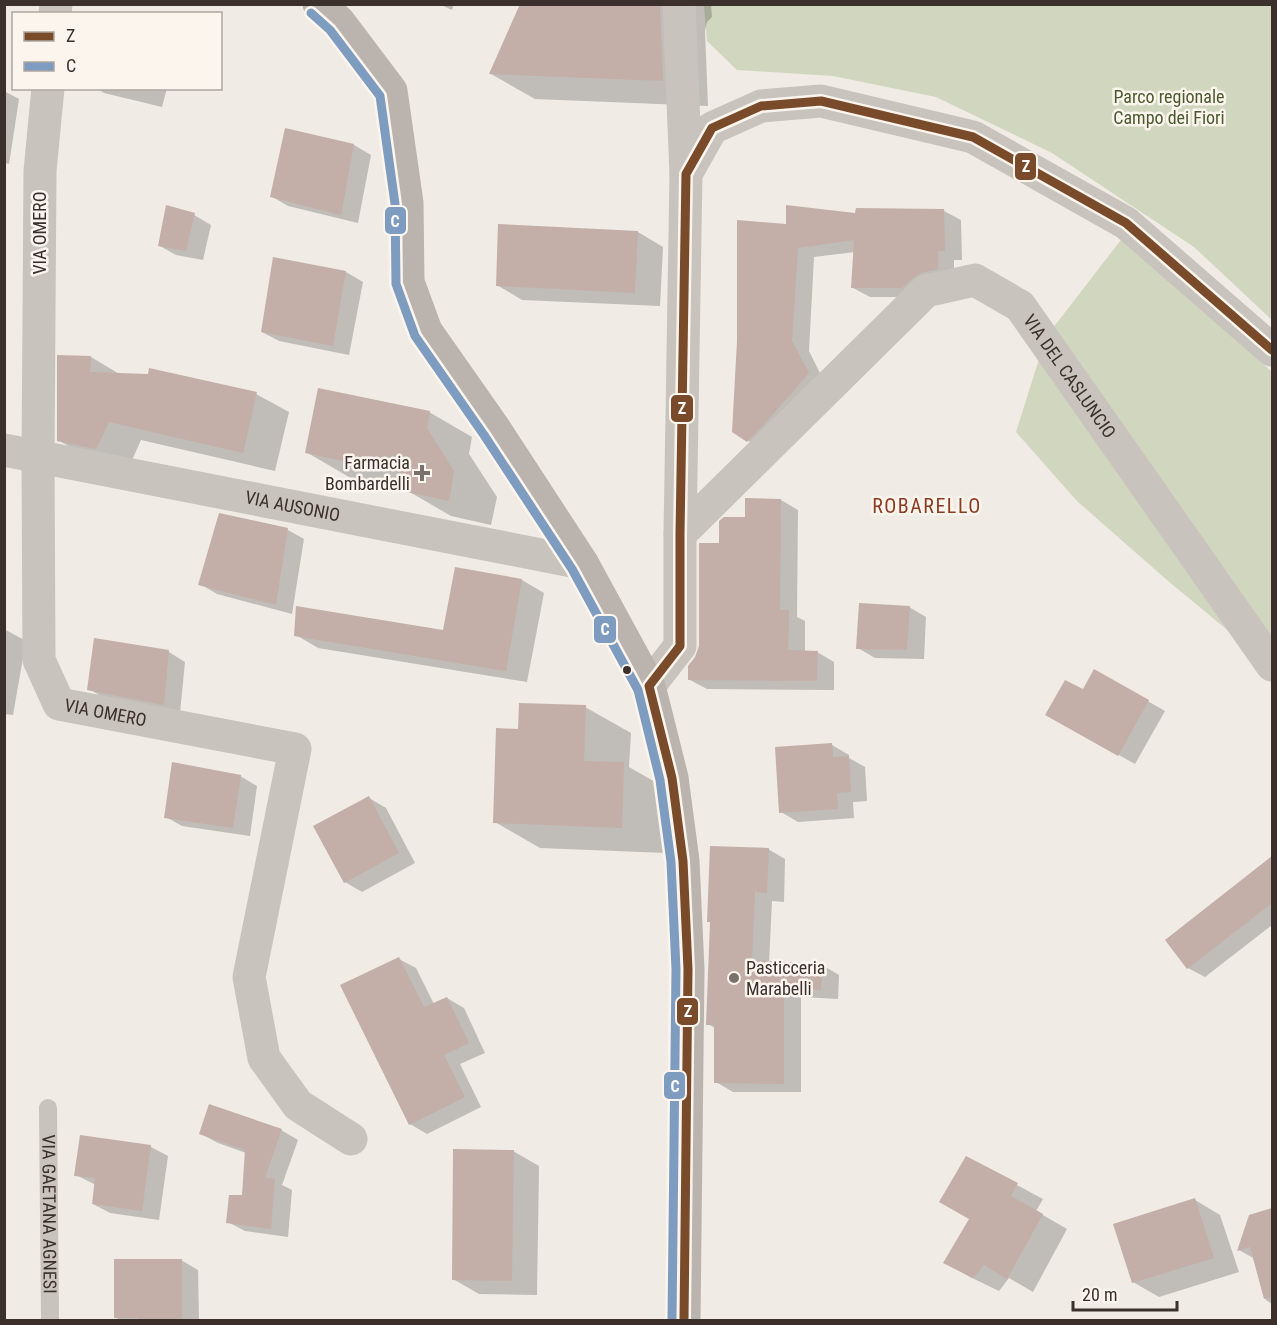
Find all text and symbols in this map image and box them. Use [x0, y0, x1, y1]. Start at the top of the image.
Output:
legend [12, 12, 222, 90]
text: Z [66, 25, 75, 46]
text: C [66, 55, 76, 76]
park label: Parco regionale Campo dei Fiori [1113, 86, 1225, 128]
line badge: Z [1014, 152, 1037, 181]
text: Z [1022, 157, 1030, 176]
street label: VIA OMERO [29, 192, 50, 275]
line badge: C [384, 206, 407, 235]
text: C [390, 212, 400, 231]
street label: VIA DEL CASLUNCIO [1019, 310, 1120, 442]
line badge: Z [670, 394, 694, 423]
text: Z [678, 399, 686, 418]
place label: Farmacia Bombardelli [325, 452, 410, 494]
marker: Farmacia Bombardelli [415, 466, 429, 480]
street label: VIA AUSONIO [243, 486, 342, 525]
district label: ROBARELLO [872, 494, 982, 518]
line badge: C [593, 615, 617, 644]
text: C [600, 620, 610, 639]
unlabelled marker [621, 664, 633, 676]
street label: VIA OMERO [63, 694, 148, 730]
place label: Pasticceria Marabelli [746, 957, 825, 999]
marker: Pasticceria Marabelli [727, 971, 741, 985]
line badge: Z [676, 997, 699, 1026]
text: Z [684, 1002, 692, 1021]
line badge: C [663, 1071, 686, 1100]
text: C [670, 1077, 680, 1096]
street label: VIA GAETANA AGNESI [38, 1134, 61, 1294]
scale bar [1073, 1274, 1176, 1312]
text: 20 m [1082, 1284, 1117, 1305]

